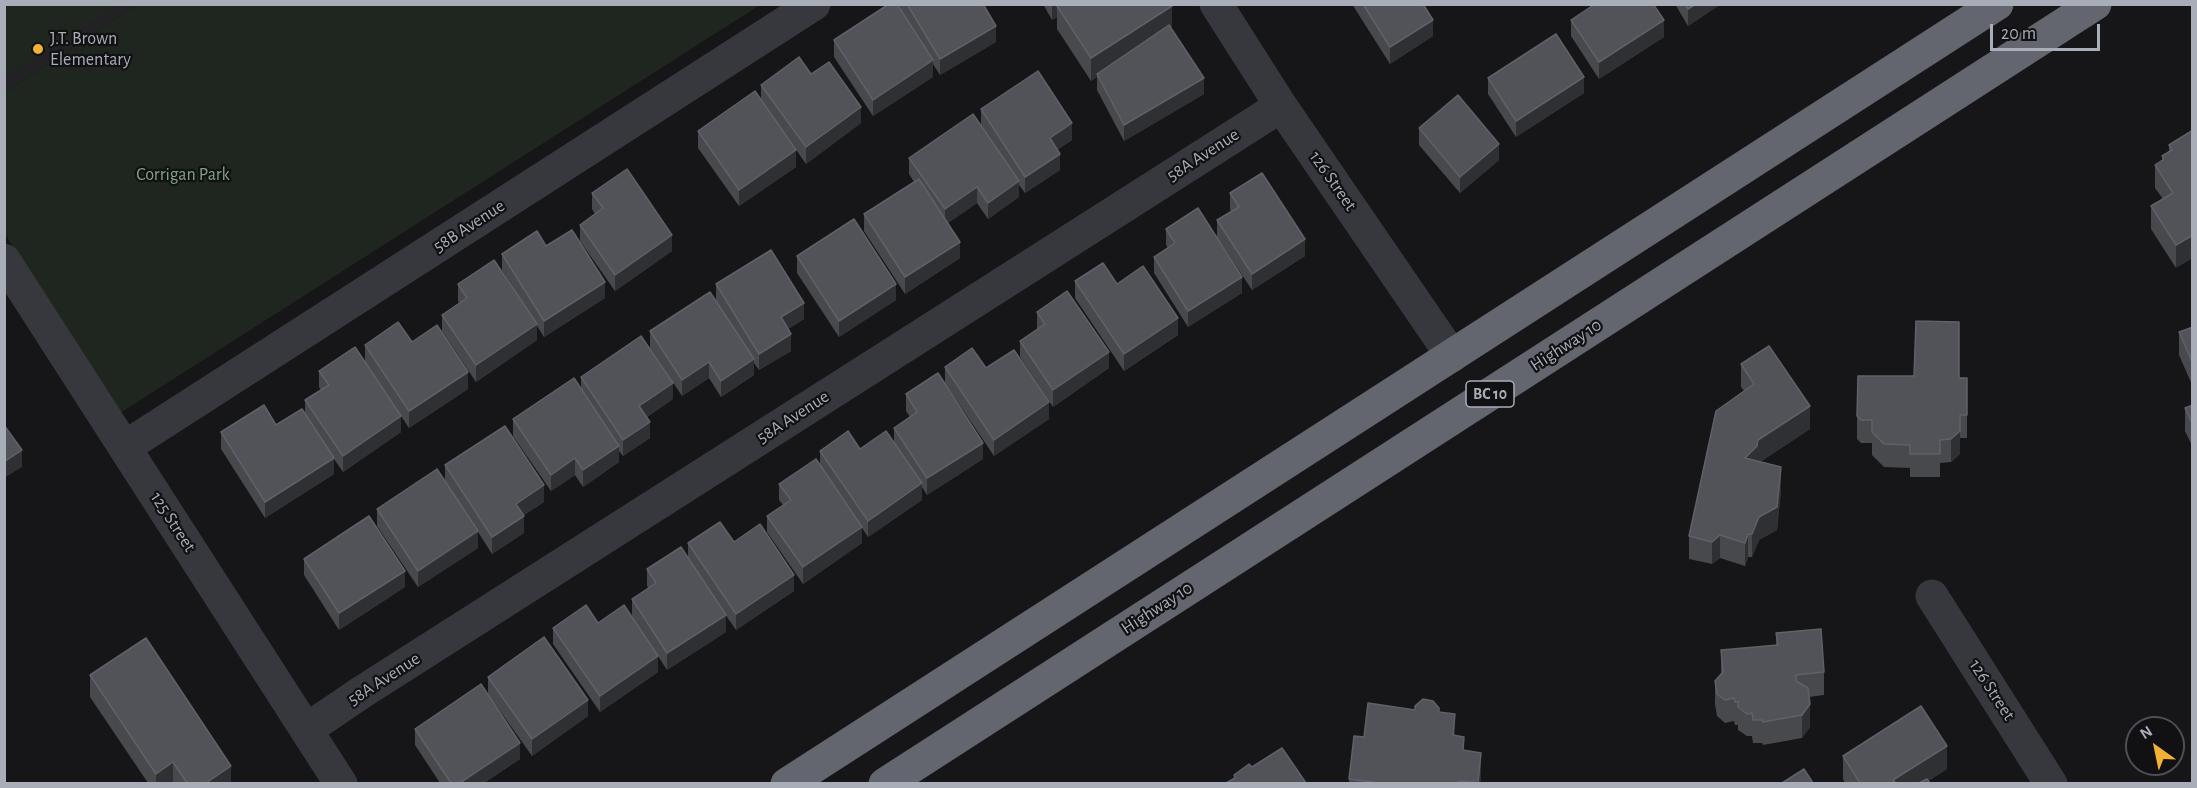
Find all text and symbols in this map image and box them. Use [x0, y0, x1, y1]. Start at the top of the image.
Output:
scale bar [1993, 12, 2102, 50]
text: 20 m [2001, 25, 2036, 43]
place label: J.T. Brown Elementary [50, 28, 131, 70]
marker: J.T. Brown Elementary [31, 42, 45, 56]
street label: 58A Avenue [1163, 124, 1243, 186]
street label: 126 Street [1305, 147, 1361, 215]
park label: Corrigan Park [136, 164, 230, 186]
street label: 58B Avenue [429, 195, 509, 257]
street label: Highway 10 [1526, 314, 1606, 376]
road number: BC 10 [1466, 381, 1514, 407]
street label: 58A Avenue [753, 386, 833, 448]
street label: 125 Street [146, 488, 200, 556]
street label: Highway 10 [1117, 577, 1197, 639]
street label: 58A Avenue [344, 648, 424, 710]
street label: 126 Street [1964, 656, 2020, 724]
north arrow [2125, 716, 2185, 776]
text: N [2137, 723, 2155, 742]

